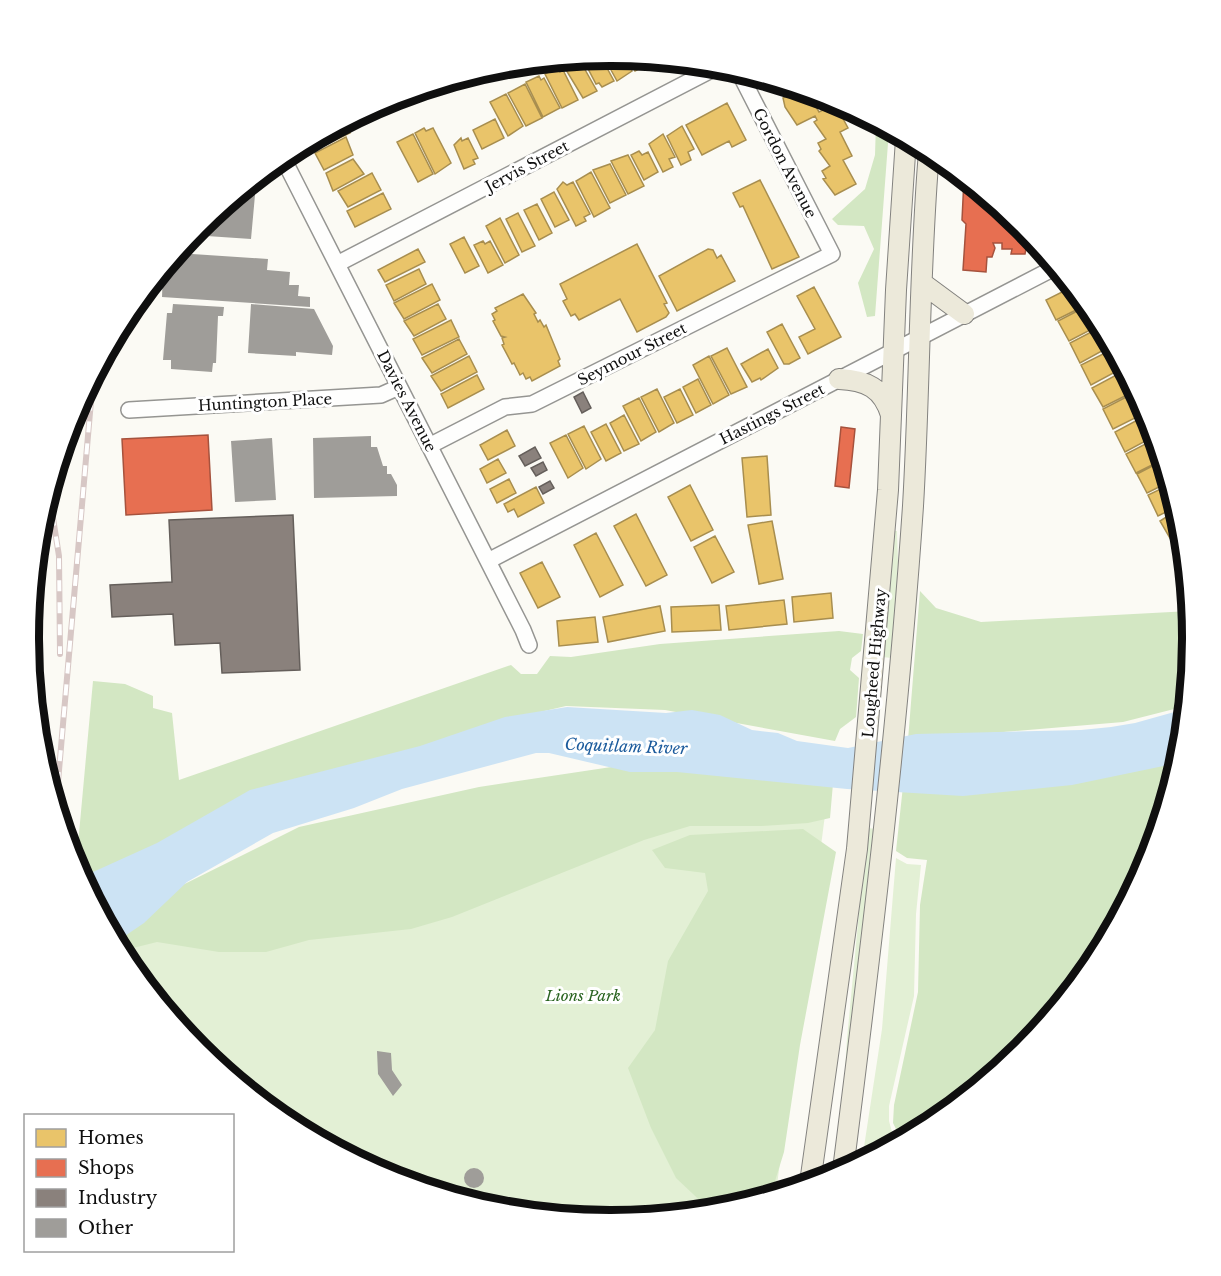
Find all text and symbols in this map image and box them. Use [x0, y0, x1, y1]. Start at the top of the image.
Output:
street label: Gordon Avenue [749, 105, 821, 221]
street label: Jervis Street [480, 136, 572, 197]
street label: Seymour Street [574, 318, 690, 390]
street label: Davies Avenue [373, 347, 441, 455]
street label: Hastings Street [716, 379, 828, 449]
street label: Huntington Place [197, 389, 333, 415]
street label: Lougheed Highway [858, 587, 890, 738]
water label: Coquitlam River [564, 734, 688, 758]
park label: Lions Park [544, 986, 621, 1005]
legend [24, 1114, 234, 1252]
text: Homes [78, 1127, 144, 1149]
text: Shops [78, 1157, 134, 1179]
text: Industry [78, 1187, 158, 1209]
text: Other [78, 1217, 134, 1239]

